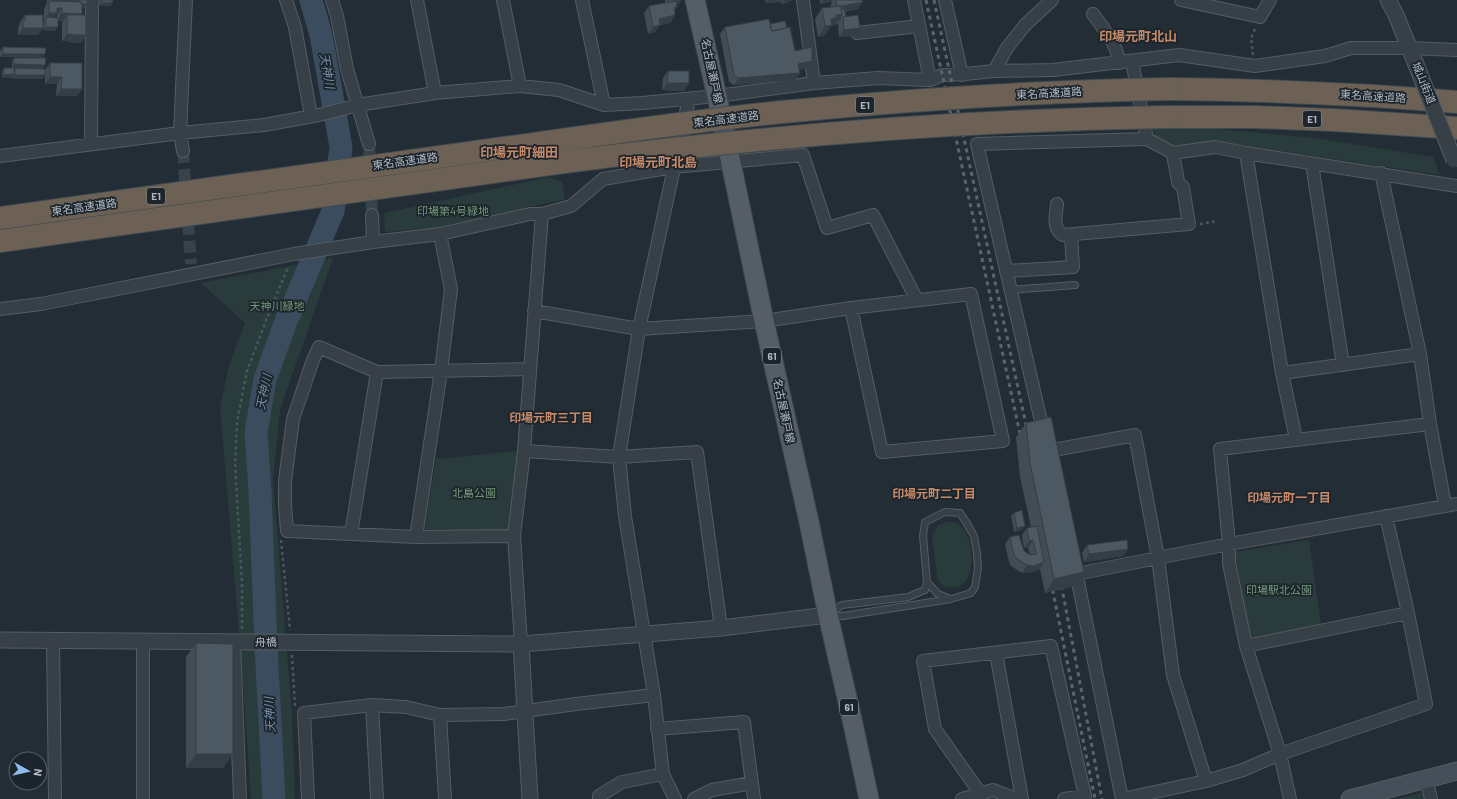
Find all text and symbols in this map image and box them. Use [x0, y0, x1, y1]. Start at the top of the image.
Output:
district label: 印場元町北山 [1099, 28, 1177, 44]
street label: 名古屋瀬戸線 [699, 37, 726, 105]
water label: 天神川 [318, 52, 338, 92]
street label: 城山街道 [1410, 60, 1439, 106]
street label: 東名高速道路 [1016, 84, 1082, 101]
street label: 東名高速道路 [1340, 87, 1406, 104]
road number: E1 [856, 97, 874, 113]
street label: 東名高速道路 [692, 108, 759, 129]
road number: E1 [1303, 111, 1321, 127]
district label: 印場元町細田 [480, 144, 558, 160]
street label: 東名高速道路 [371, 149, 439, 172]
district label: 印場元町北島 [619, 154, 697, 170]
road number: E1 [147, 188, 165, 204]
street label: 東名高速道路 [50, 195, 118, 218]
park label: 印場第4号緑地 [417, 204, 489, 217]
park label: 天神川緑地 [250, 299, 305, 312]
road number: 61 [763, 348, 781, 364]
water label: 天神川 [252, 371, 274, 411]
street label: 名古屋瀬戸線 [771, 377, 798, 445]
district label: 印場元町三丁目 [509, 410, 593, 424]
park label: 北島公園 [452, 486, 496, 499]
district label: 印場元町二丁目 [892, 486, 976, 500]
district label: 印場元町一丁目 [1247, 490, 1331, 504]
park label: 印場駅北公園 [1246, 583, 1312, 596]
street label: 舟橋 [255, 635, 277, 648]
water label: 天神川 [261, 695, 277, 733]
road number: 61 [840, 699, 858, 715]
north arrow [8, 751, 48, 791]
text: N [31, 768, 45, 777]

